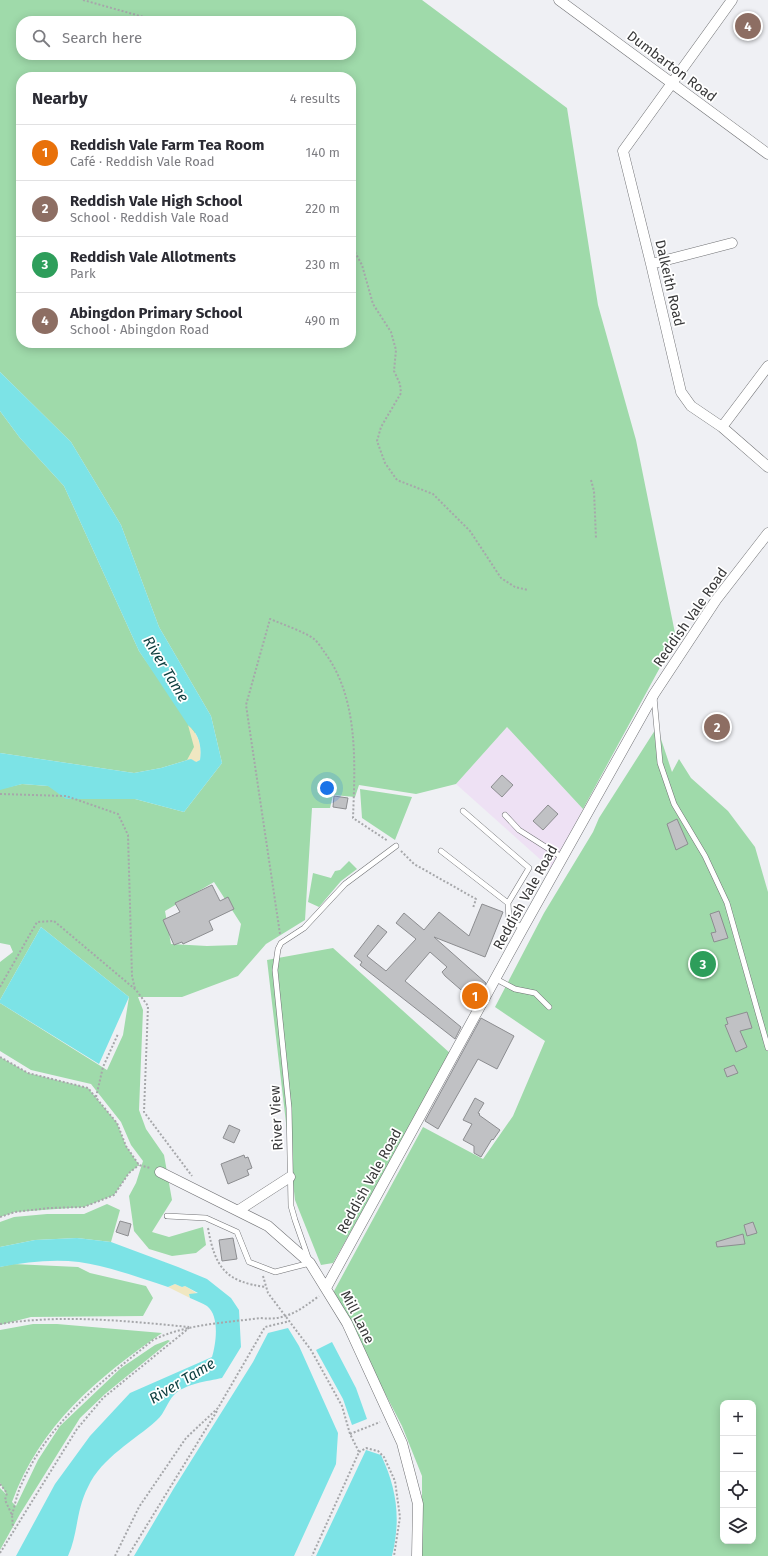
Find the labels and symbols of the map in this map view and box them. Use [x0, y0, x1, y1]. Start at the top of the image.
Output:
pin: 4 [735, 11, 761, 41]
street label: Dumbarton Road [624, 27, 720, 106]
street label: Dalkeith Road [651, 238, 688, 328]
street label: Reddish Vale Road [650, 564, 731, 670]
water label: River Tame [139, 633, 193, 705]
pin: 2 [704, 712, 730, 742]
your location [317, 778, 337, 798]
street label: Reddish Vale Road [490, 842, 561, 953]
pin: 3 [690, 949, 716, 979]
pin: 1 [462, 981, 488, 1011]
street label: River View [266, 1085, 287, 1151]
street label: Reddish Vale Road [334, 1126, 405, 1237]
street label: Mill Lane [337, 1288, 378, 1347]
water label: River Tame [146, 1354, 218, 1408]

